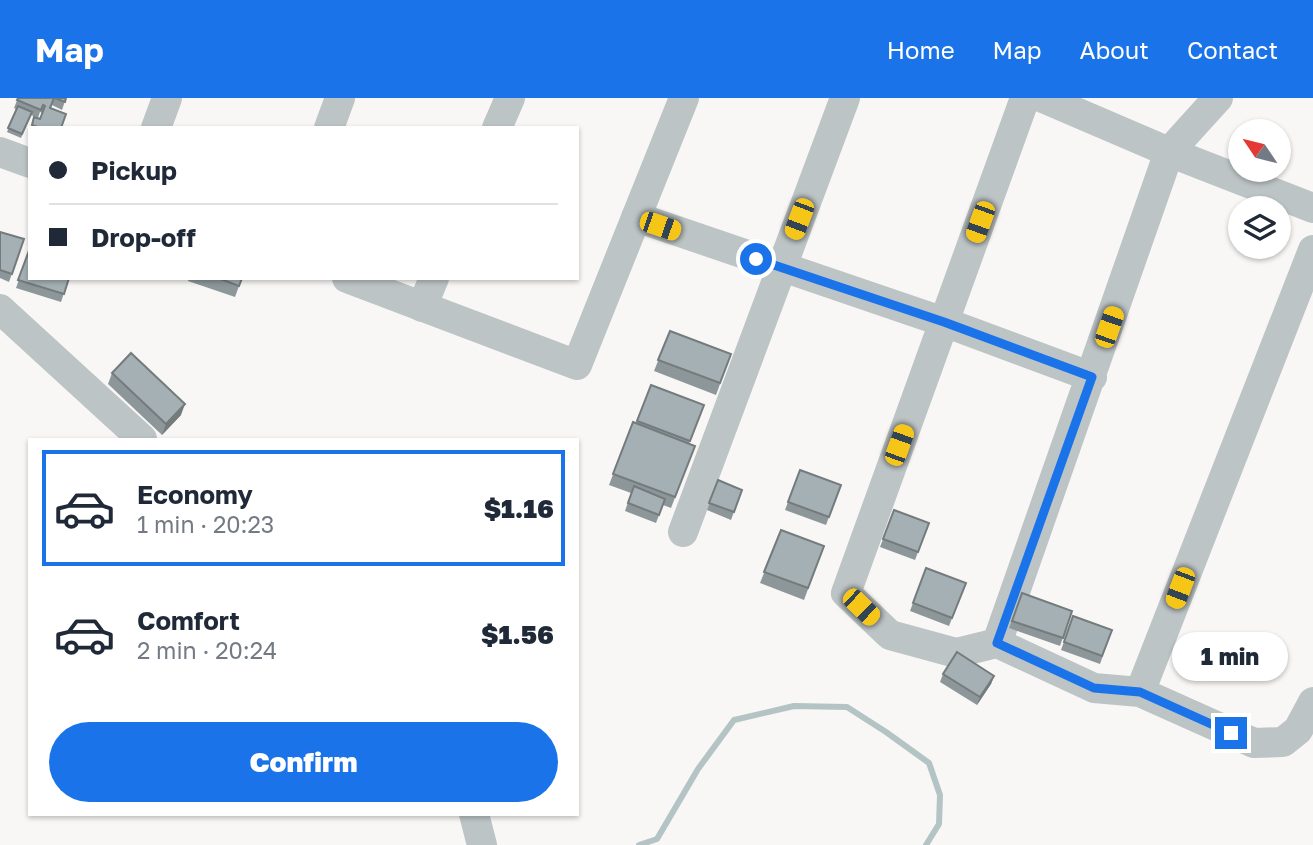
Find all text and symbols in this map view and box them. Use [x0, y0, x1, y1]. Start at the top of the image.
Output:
text: Map [35, 30, 104, 69]
text: Home [887, 35, 955, 64]
text: Map [993, 35, 1042, 64]
text: About [1080, 35, 1149, 64]
text: Contact [1187, 35, 1278, 64]
north arrow [1228, 119, 1292, 182]
map controls [1228, 119, 1291, 259]
text: Pickup [91, 155, 177, 186]
car [782, 196, 817, 242]
button: layers [1228, 196, 1291, 259]
car [963, 199, 998, 245]
car [637, 209, 684, 243]
text: Drop-off [91, 222, 196, 253]
route start [740, 243, 772, 275]
car [1093, 304, 1126, 350]
car [882, 422, 917, 468]
icon: car [53, 477, 116, 540]
text: Economy [137, 479, 253, 510]
text: $1.16 [484, 493, 554, 524]
text: 1 min · 20:23 [137, 510, 274, 538]
car [1163, 565, 1198, 611]
car [839, 585, 884, 629]
icon: car [53, 603, 116, 666]
text: Comfort [137, 605, 240, 636]
text: $1.56 [481, 619, 554, 650]
callout: 1 min [1173, 632, 1289, 680]
text: 2 min · 20:24 [137, 636, 277, 664]
text: 1 min [1201, 642, 1259, 670]
route end [1215, 717, 1247, 749]
button: Confirm [49, 722, 558, 802]

